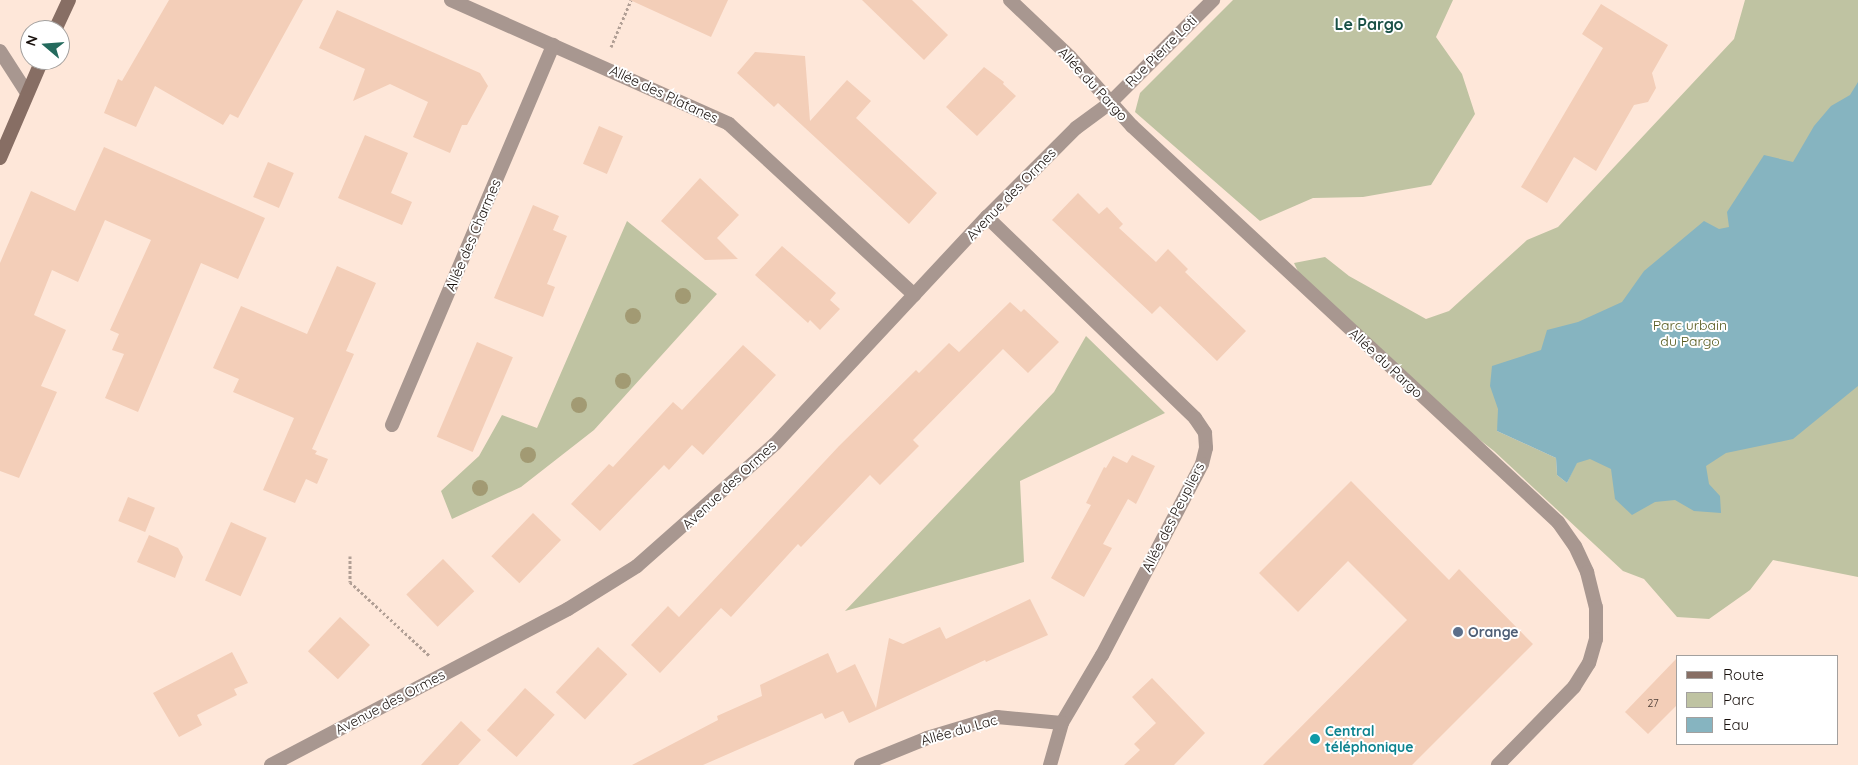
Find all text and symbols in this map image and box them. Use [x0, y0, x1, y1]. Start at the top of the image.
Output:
street label: Rue Pierre Loti [1122, 12, 1200, 90]
district label: Le Pargo [1334, 14, 1404, 34]
north arrow [20, 20, 70, 70]
text: N [22, 33, 42, 48]
street label: Allée du Pargo [1055, 44, 1131, 124]
street label: Allée des Platanes [607, 62, 721, 126]
street label: Avenue des Ormes [963, 144, 1059, 244]
street label: Allée des Charmes [442, 176, 504, 294]
park label: Parc urbain du Pargo [1653, 317, 1727, 350]
street label: Allée du Pargo [1346, 325, 1426, 401]
street label: Avenue des Ormes [679, 437, 779, 533]
street label: Allée des Peupliers [1138, 460, 1208, 574]
place label: Orange [1468, 624, 1519, 640]
marker: Orange [1452, 626, 1464, 638]
legend [1676, 655, 1838, 745]
text: Route [1723, 665, 1764, 684]
street label: Avenue des Ormes [332, 666, 448, 738]
text: Parc [1723, 690, 1754, 709]
house number: 27 [1647, 696, 1659, 710]
street label: Allée du Lac [919, 711, 999, 749]
text: Eau [1723, 715, 1749, 734]
place label: Central téléphonique [1325, 723, 1413, 756]
marker: Central téléphonique [1309, 733, 1321, 745]

